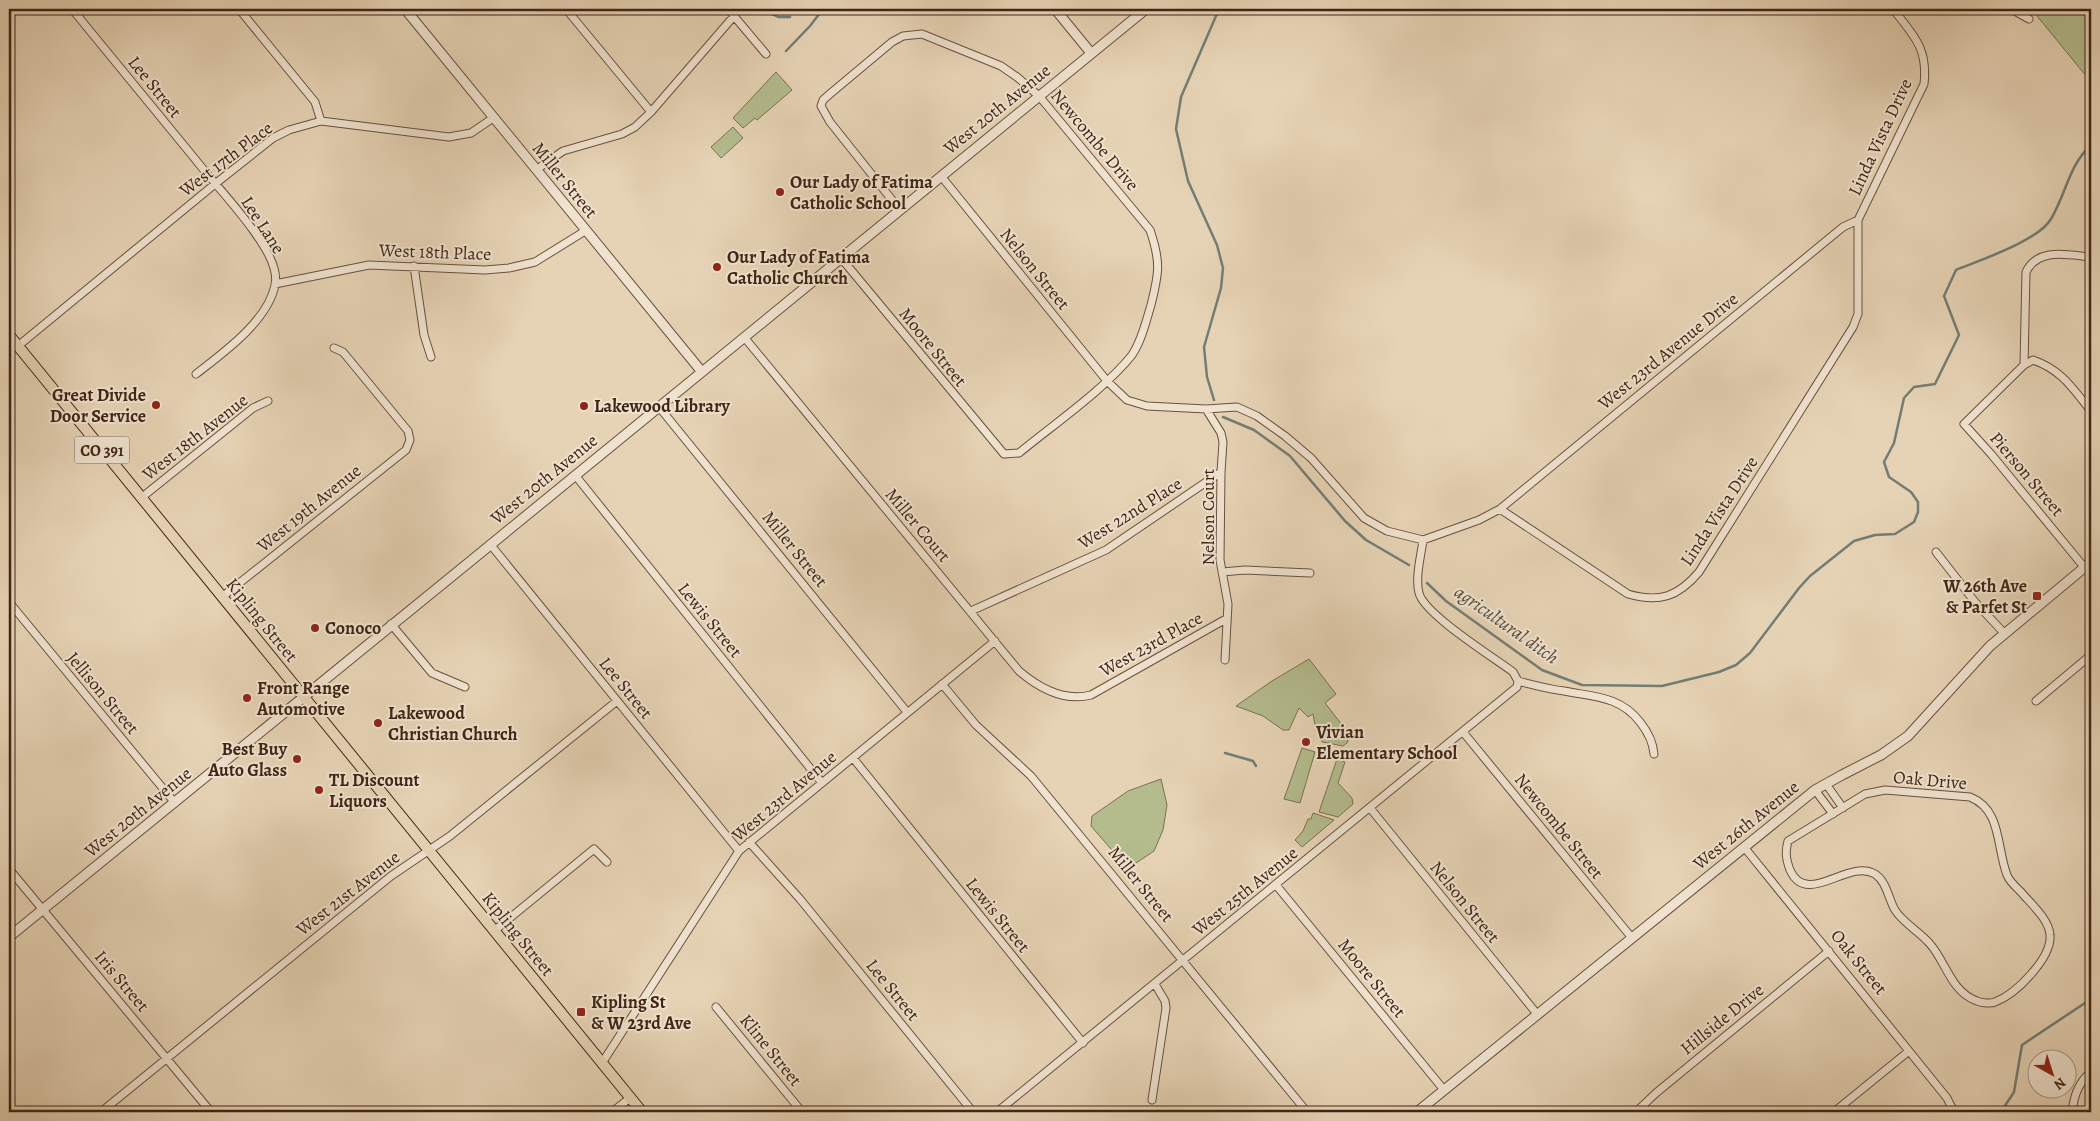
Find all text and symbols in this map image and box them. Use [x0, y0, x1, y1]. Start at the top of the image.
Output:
street label: Lee Street [123, 51, 187, 123]
street label: West 20th Avenue [938, 58, 1055, 160]
street label: Linda Vista Drive [1842, 75, 1918, 199]
street label: Newcombe Drive [1045, 84, 1145, 196]
street label: West 17th Place [174, 116, 278, 203]
street label: Miller Street [527, 137, 603, 223]
place label: Our Lady of Fatima Catholic School [790, 170, 933, 215]
marker: Our Lady of Fatima Catholic School [774, 186, 786, 198]
street label: Lee Lane [235, 192, 291, 258]
street label: Nelson Street [995, 223, 1075, 315]
street label: West 18th Place [377, 238, 492, 266]
place label: Our Lady of Fatima Catholic Church [727, 245, 870, 290]
marker: Our Lady of Fatima Catholic Church [711, 261, 723, 273]
street label: West 23rd Avenue Drive [1592, 287, 1743, 416]
street label: Moore Street [894, 302, 972, 392]
place label: Great Divide Door Service [50, 383, 146, 428]
street label: West 18th Avenue [136, 388, 253, 486]
place label: Lakewood Library [594, 394, 731, 418]
marker: Great Divide Door Service [150, 399, 162, 411]
marker: Lakewood Library [578, 400, 590, 412]
street label: Pierson Street [1984, 427, 2070, 521]
street label: West 20th Avenue [485, 428, 602, 530]
road number: CO 391 [74, 436, 130, 464]
street label: Linda Vista Drive [1674, 451, 1764, 571]
street label: West 19th Avenue [251, 459, 366, 558]
street label: Nelson Court [1196, 468, 1220, 566]
street label: West 22nd Place [1073, 471, 1187, 555]
street label: Miller Court [880, 483, 956, 567]
street label: Miller Street [757, 506, 833, 592]
street label: Kipling Street [221, 573, 303, 667]
place label: W 26th Ave & Parfet St [1942, 574, 2027, 619]
street label: Lewis Street [672, 577, 748, 663]
water label: agricultural ditch [1449, 579, 1564, 670]
marker: W 26th Ave & Parfet St [2031, 590, 2043, 602]
street label: West 23rd Place [1094, 606, 1207, 683]
place label: Conoco [325, 616, 381, 640]
marker: Conoco [309, 622, 321, 634]
street label: Jellison Street [61, 647, 145, 739]
street label: Lee Street [594, 652, 658, 724]
place label: Front Range Automotive [256, 676, 350, 721]
marker: Front Range Automotive [241, 692, 253, 704]
place label: Lakewood Christian Church [388, 701, 518, 746]
marker: Lakewood Christian Church [372, 717, 384, 729]
place label: Vivian Elementary School [1315, 720, 1458, 765]
marker: Vivian Elementary School [1300, 736, 1312, 748]
place label: Best Buy Auto Glass [207, 737, 288, 782]
street label: West 23rd Avenue [726, 745, 841, 848]
marker: Best Buy Auto Glass [291, 753, 303, 765]
street label: West 20th Avenue [79, 761, 196, 863]
street label: Oak Drive [1892, 765, 1968, 795]
place label: TL Discount Liquors [329, 768, 420, 813]
street label: Newcombe Street [1509, 768, 1609, 884]
street label: West 26th Avenue [1687, 775, 1804, 876]
marker: TL Discount Liquors [313, 784, 325, 796]
street label: Miller Street [1103, 841, 1179, 927]
street label: West 25th Avenue [1186, 841, 1303, 942]
street label: West 21st Avenue [290, 845, 405, 942]
street label: Nelson Street [1425, 856, 1505, 948]
street label: Lewis Street [960, 872, 1036, 958]
street label: Kipling Street [477, 887, 559, 981]
street label: Oak Street [1825, 924, 1893, 1000]
street label: Moore Street [1333, 933, 1411, 1023]
street label: Iris Street [89, 945, 155, 1017]
street label: Lee Street [861, 954, 925, 1026]
street label: Hillside Drive [1675, 978, 1769, 1060]
place label: Kipling St & W 23rd Ave [591, 990, 691, 1035]
marker: Kipling St & W 23rd Ave [575, 1006, 587, 1018]
street label: Kline Street [734, 1009, 808, 1091]
north arrow [2028, 1048, 2078, 1098]
text: N [2050, 1073, 2070, 1094]

